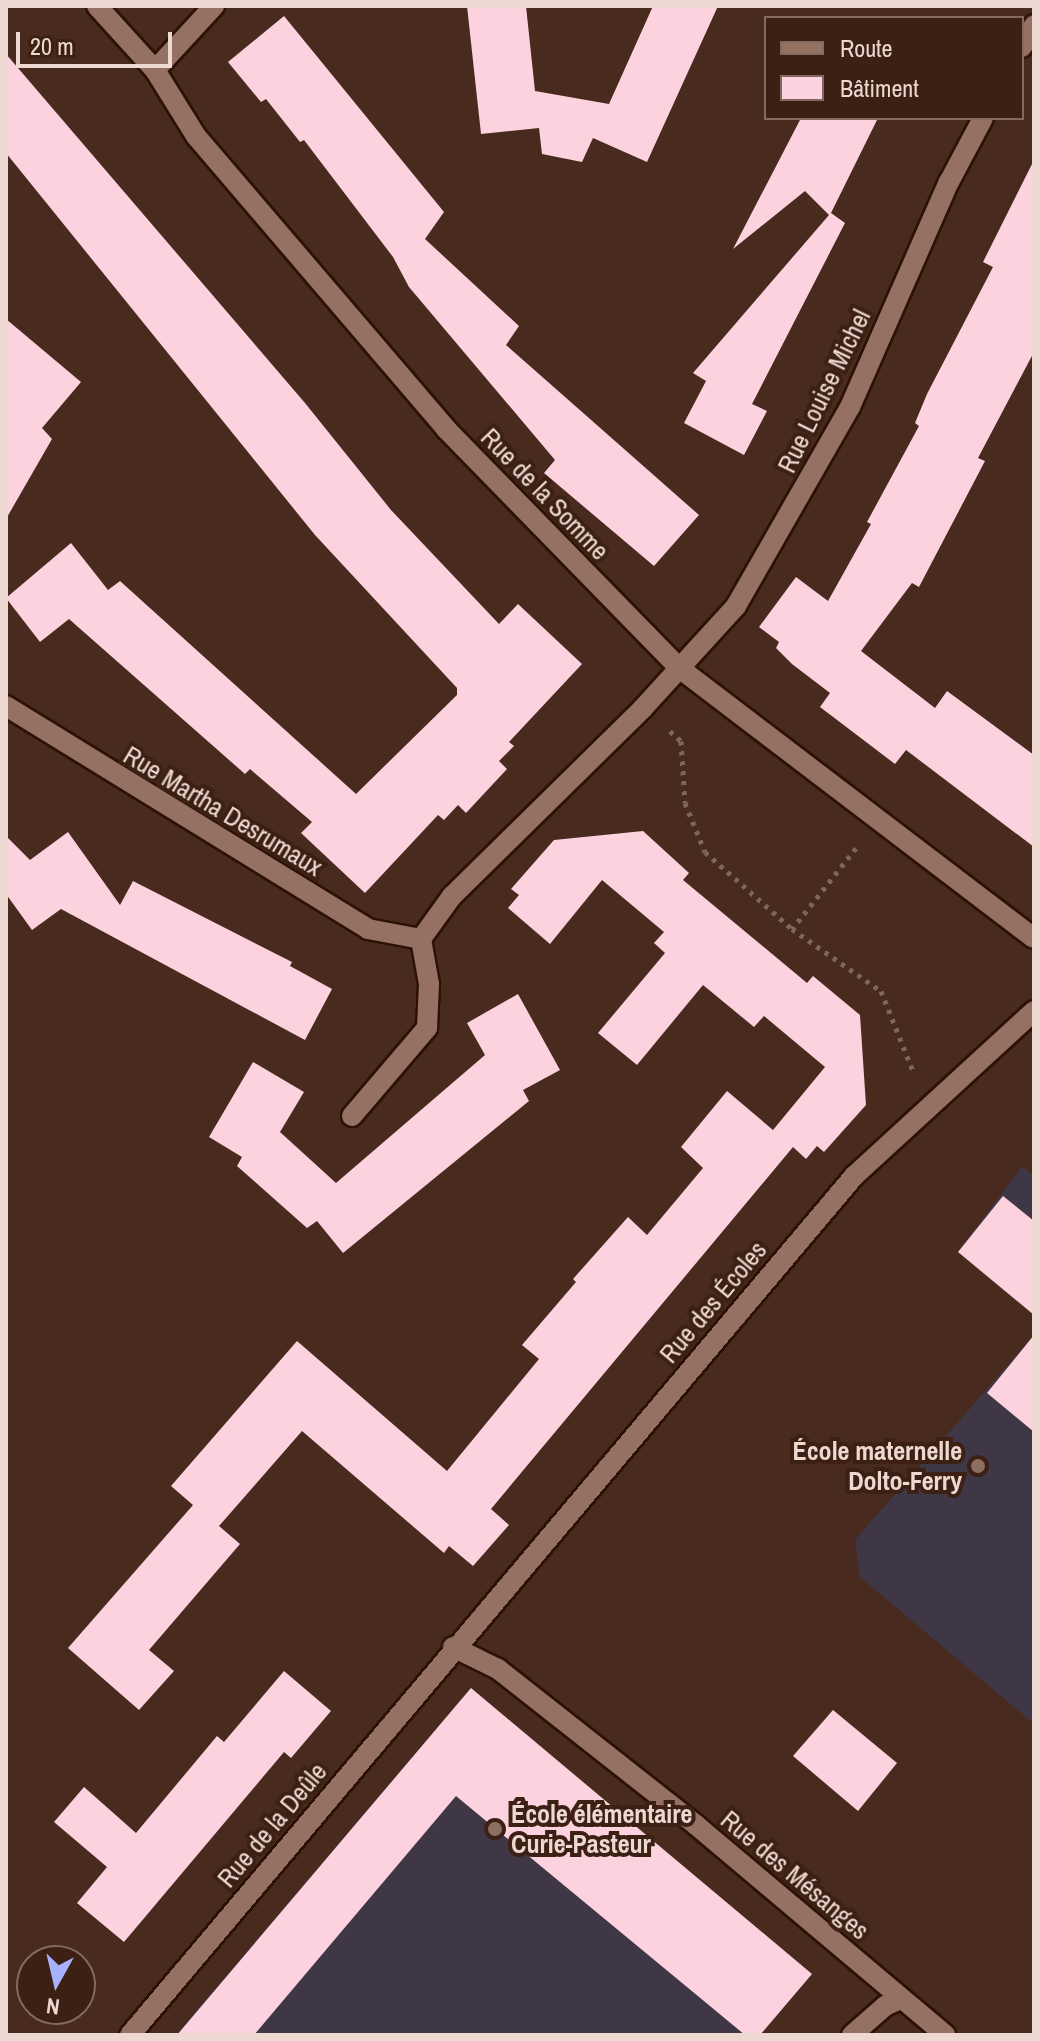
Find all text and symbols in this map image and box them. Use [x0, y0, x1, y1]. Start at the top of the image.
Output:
scale bar [20, 16, 176, 66]
legend [764, 16, 1024, 120]
text: 20 m [30, 30, 74, 62]
text: Route [840, 32, 893, 64]
text: Bâtiment [840, 72, 919, 104]
street label: Rue Louise Michel [771, 304, 877, 478]
street label: Rue de la Somme [475, 422, 615, 566]
street label: Rue Martha Desrumaux [118, 739, 328, 883]
street label: Rue des Écoles [653, 1235, 773, 1369]
place label: École maternelle Dolto-Ferry [793, 1435, 962, 1496]
marker: École maternelle Dolto-Ferry [969, 1457, 987, 1475]
street label: Rue de la Deûle [211, 1756, 333, 1894]
place label: École élémentaire Curie-Pasteur [511, 1798, 692, 1860]
street label: Rue des Mésanges [715, 1804, 875, 1946]
marker: École élémentaire Curie-Pasteur [486, 1820, 504, 1838]
north arrow [16, 1945, 96, 2025]
text: N [44, 1991, 61, 2023]

